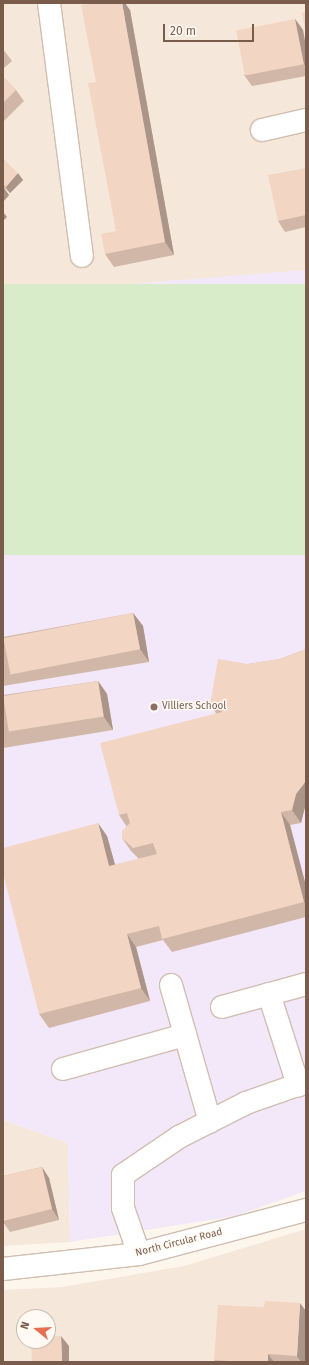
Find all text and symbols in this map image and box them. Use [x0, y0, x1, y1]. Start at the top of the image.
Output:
scale bar [165, 16, 256, 42]
text: 20 m [170, 24, 196, 38]
place label: Villiers School [162, 701, 226, 713]
marker: Villiers School [149, 702, 159, 712]
street label: North Circular Road [134, 1226, 224, 1260]
north arrow [16, 1309, 56, 1349]
text: N [18, 1320, 32, 1331]

